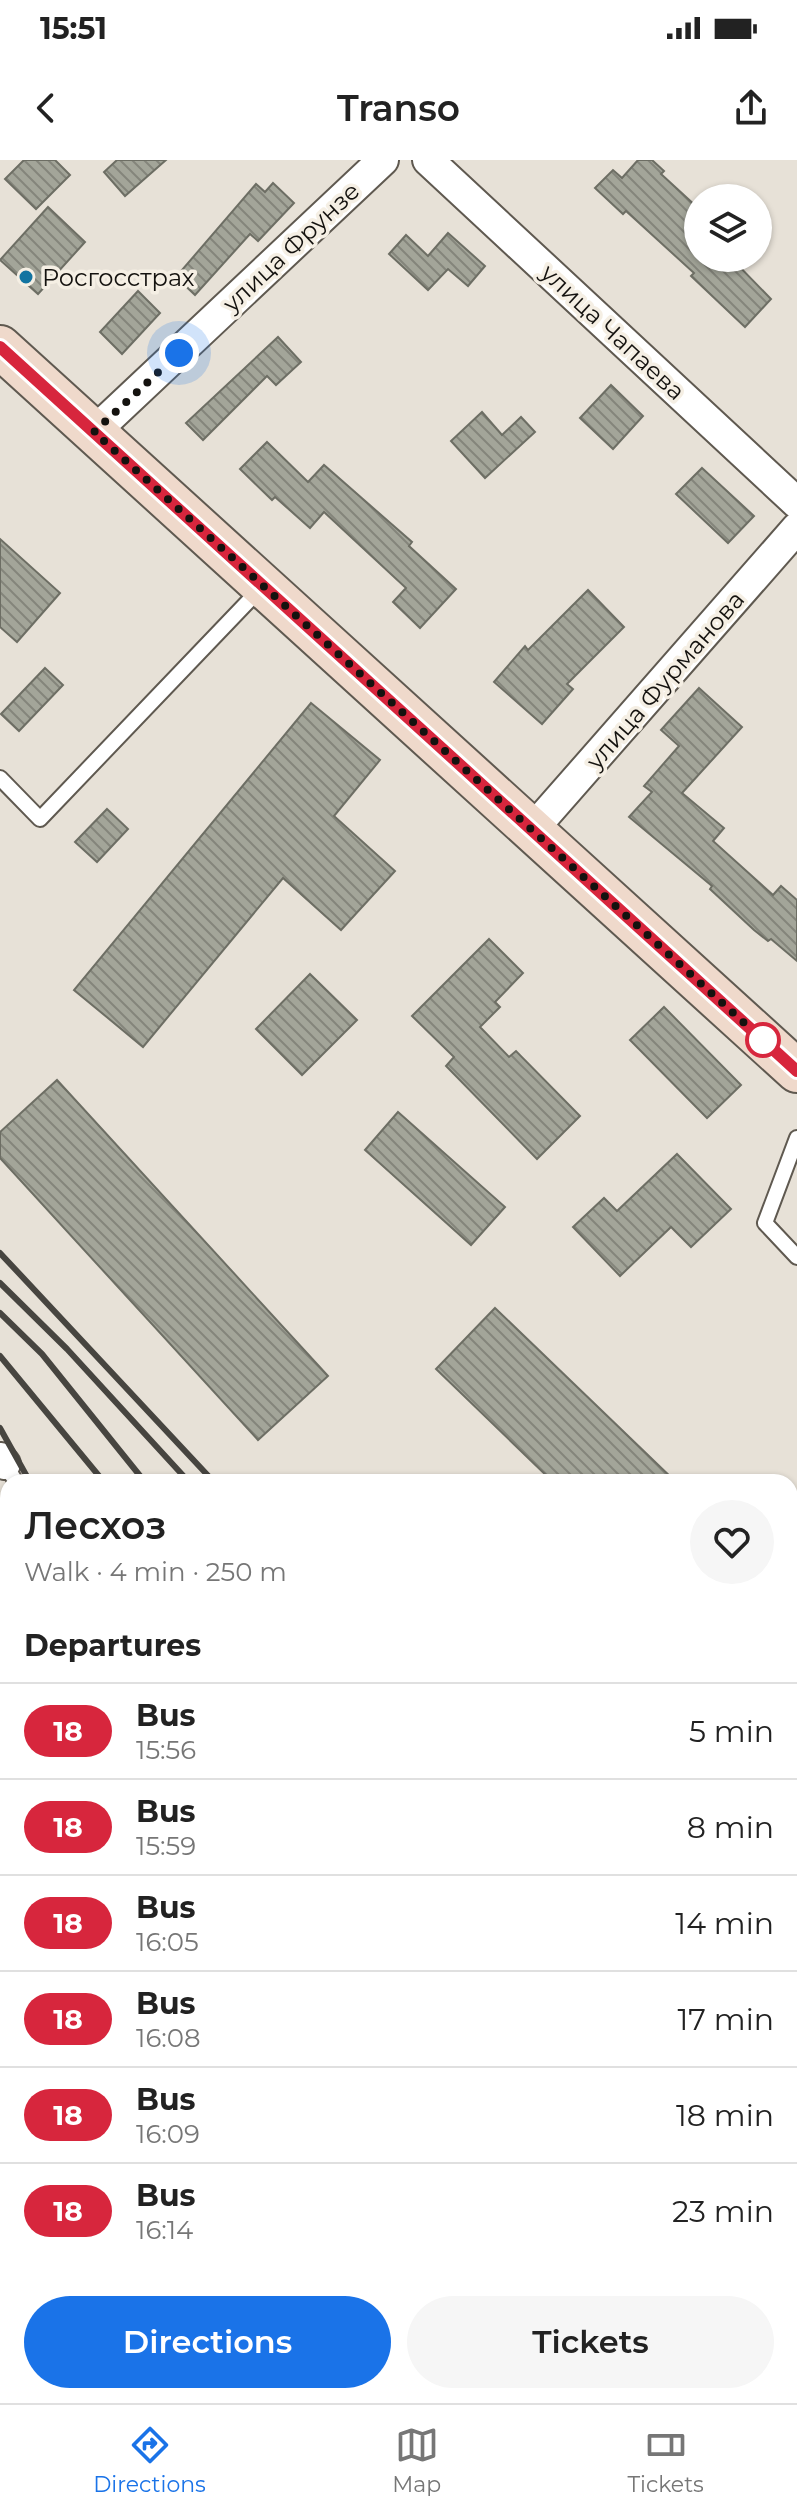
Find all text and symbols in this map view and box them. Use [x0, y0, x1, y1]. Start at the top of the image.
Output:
text: 15:51 [40, 10, 107, 47]
icon: back [24, 86, 68, 130]
text: Transo [337, 86, 460, 130]
icon: share [729, 86, 773, 130]
street label: улица Фрунзе [216, 176, 365, 318]
map controls [684, 184, 772, 272]
button: layers [684, 184, 772, 272]
street label: улица Чапаева [534, 257, 691, 406]
place label: Росгосстрах [42, 263, 195, 292]
marker: Росгосстрах [17, 268, 35, 286]
your location [159, 333, 199, 373]
street label: улица Фурманова [579, 585, 750, 776]
unlabelled marker [746, 1023, 780, 1057]
button: heart [690, 1500, 774, 1584]
text: Лесхоз [24, 1502, 166, 1549]
text: Walk · 4 min · 250 m [24, 1556, 287, 1588]
text: Departures [24, 1627, 201, 1664]
text: Bus [136, 1697, 196, 1734]
text: 5 min [689, 1713, 774, 1750]
text: 18 [53, 1714, 83, 1748]
text: 15:56 [136, 1734, 196, 1766]
text: Bus [136, 1793, 196, 1830]
text: 8 min [687, 1809, 774, 1846]
text: 18 [53, 1810, 83, 1844]
text: 15:59 [136, 1830, 196, 1862]
text: Bus [136, 1889, 196, 1926]
text: 14 min [675, 1905, 774, 1942]
text: 18 [53, 1906, 83, 1940]
text: 16:05 [136, 1926, 199, 1958]
text: Bus [136, 1985, 196, 2022]
text: 17 min [677, 2001, 774, 2038]
text: 18 [53, 2002, 83, 2036]
text: 16:08 [136, 2022, 201, 2054]
text: Bus [136, 2081, 196, 2118]
text: 18 min [676, 2097, 774, 2134]
text: 18 [53, 2098, 83, 2132]
text: 16:09 [136, 2118, 200, 2150]
text: Bus [136, 2177, 196, 2214]
text: 23 min [672, 2193, 774, 2230]
text: 18 [53, 2194, 83, 2228]
text: 16:14 [136, 2214, 193, 2246]
button: Directions [24, 2296, 391, 2388]
button: Tickets [407, 2296, 774, 2388]
tab: Directions [93, 2423, 206, 2498]
tab: Map [392, 2423, 441, 2498]
tab: Tickets [627, 2423, 704, 2498]

